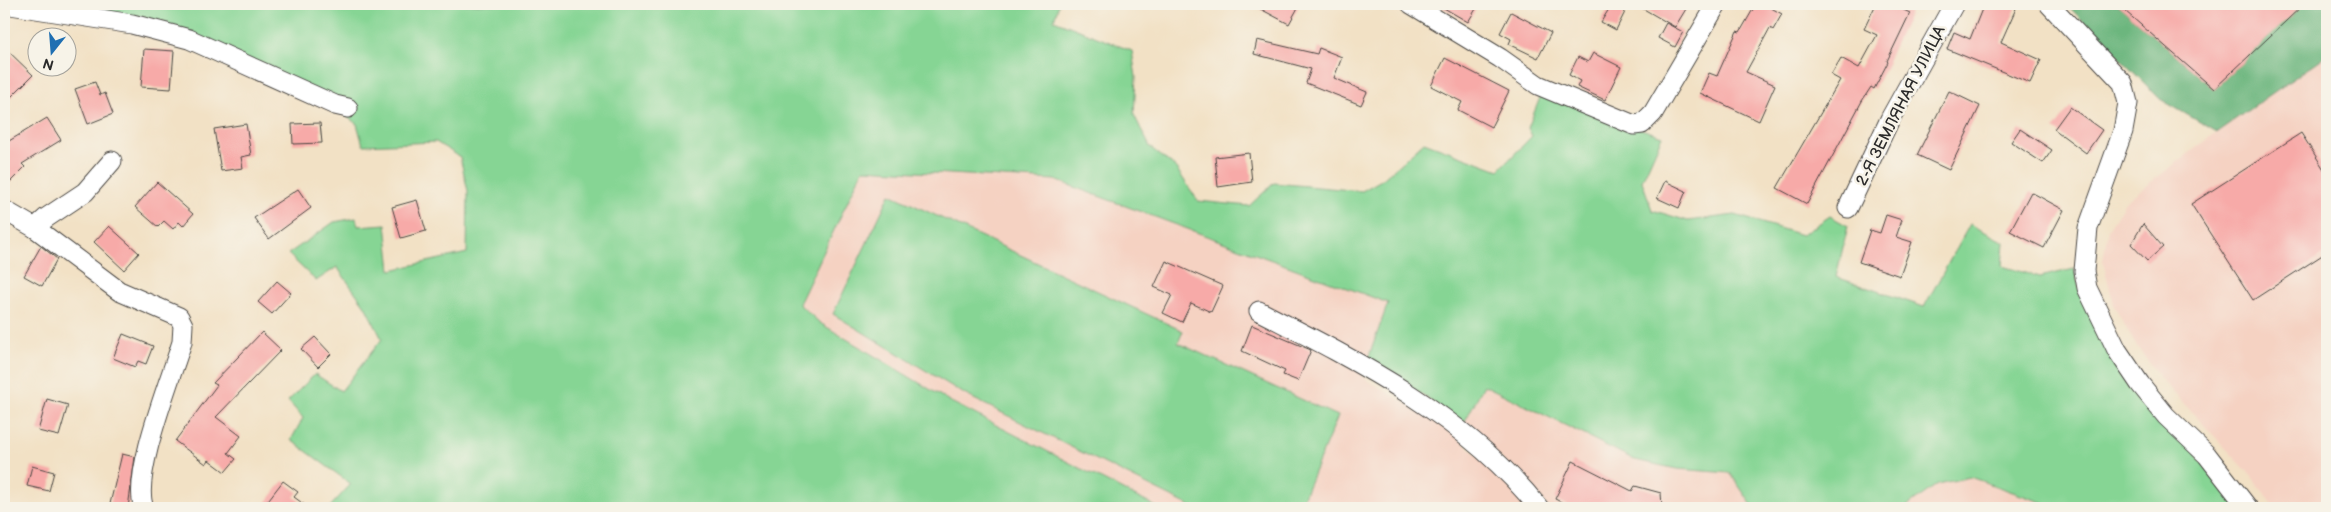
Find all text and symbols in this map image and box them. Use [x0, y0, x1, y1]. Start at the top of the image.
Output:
street label: 2-Я ЗЕМЛЯНАЯ УЛИЦА [1852, 23, 1950, 189]
north arrow [28, 28, 78, 78]
text: N [41, 54, 56, 74]

